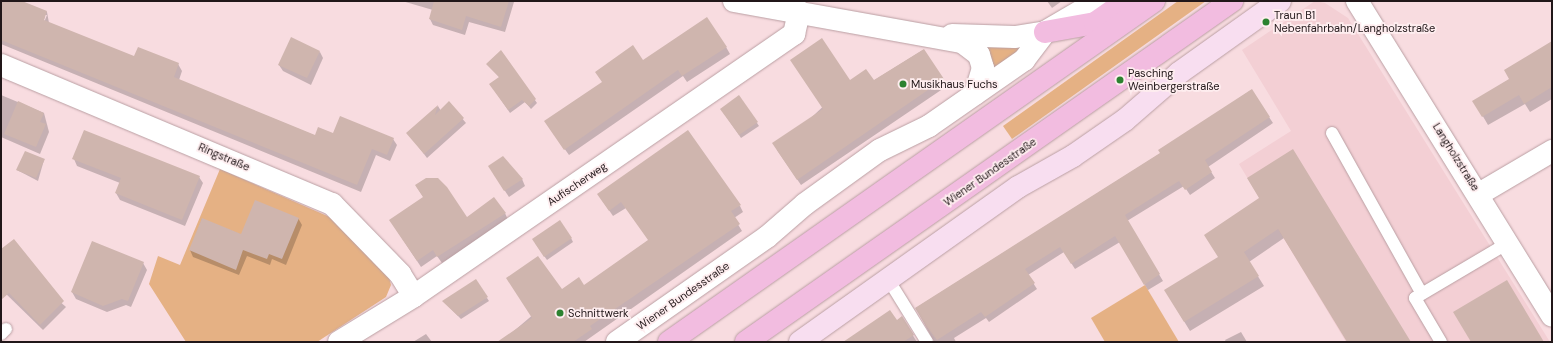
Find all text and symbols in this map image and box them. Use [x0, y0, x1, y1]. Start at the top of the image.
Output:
place label: Traun B1 Nebenfahrbahn/Langholzstraße [1274, 9, 1435, 35]
marker: Traun B1 Nebenfahrbahn/Langholzstraße [1261, 17, 1271, 27]
place label: Pasching Weinbergerstraße [1128, 67, 1220, 93]
marker: Pasching Weinbergerstraße [1115, 75, 1125, 85]
place label: Musikhaus Fuchs [911, 77, 998, 91]
marker: Musikhaus Fuchs [898, 79, 908, 89]
street label: Langholzstraße [1430, 121, 1482, 193]
street label: Wiener Bundesstraße [941, 135, 1039, 209]
street label: Ringstraße [196, 140, 252, 174]
street label: Aufischerweg [545, 159, 609, 209]
street label: Wiener Bundesstraße [634, 259, 732, 333]
place label: Schnittwerk [568, 306, 629, 320]
marker: Schnittwerk [555, 308, 565, 318]

